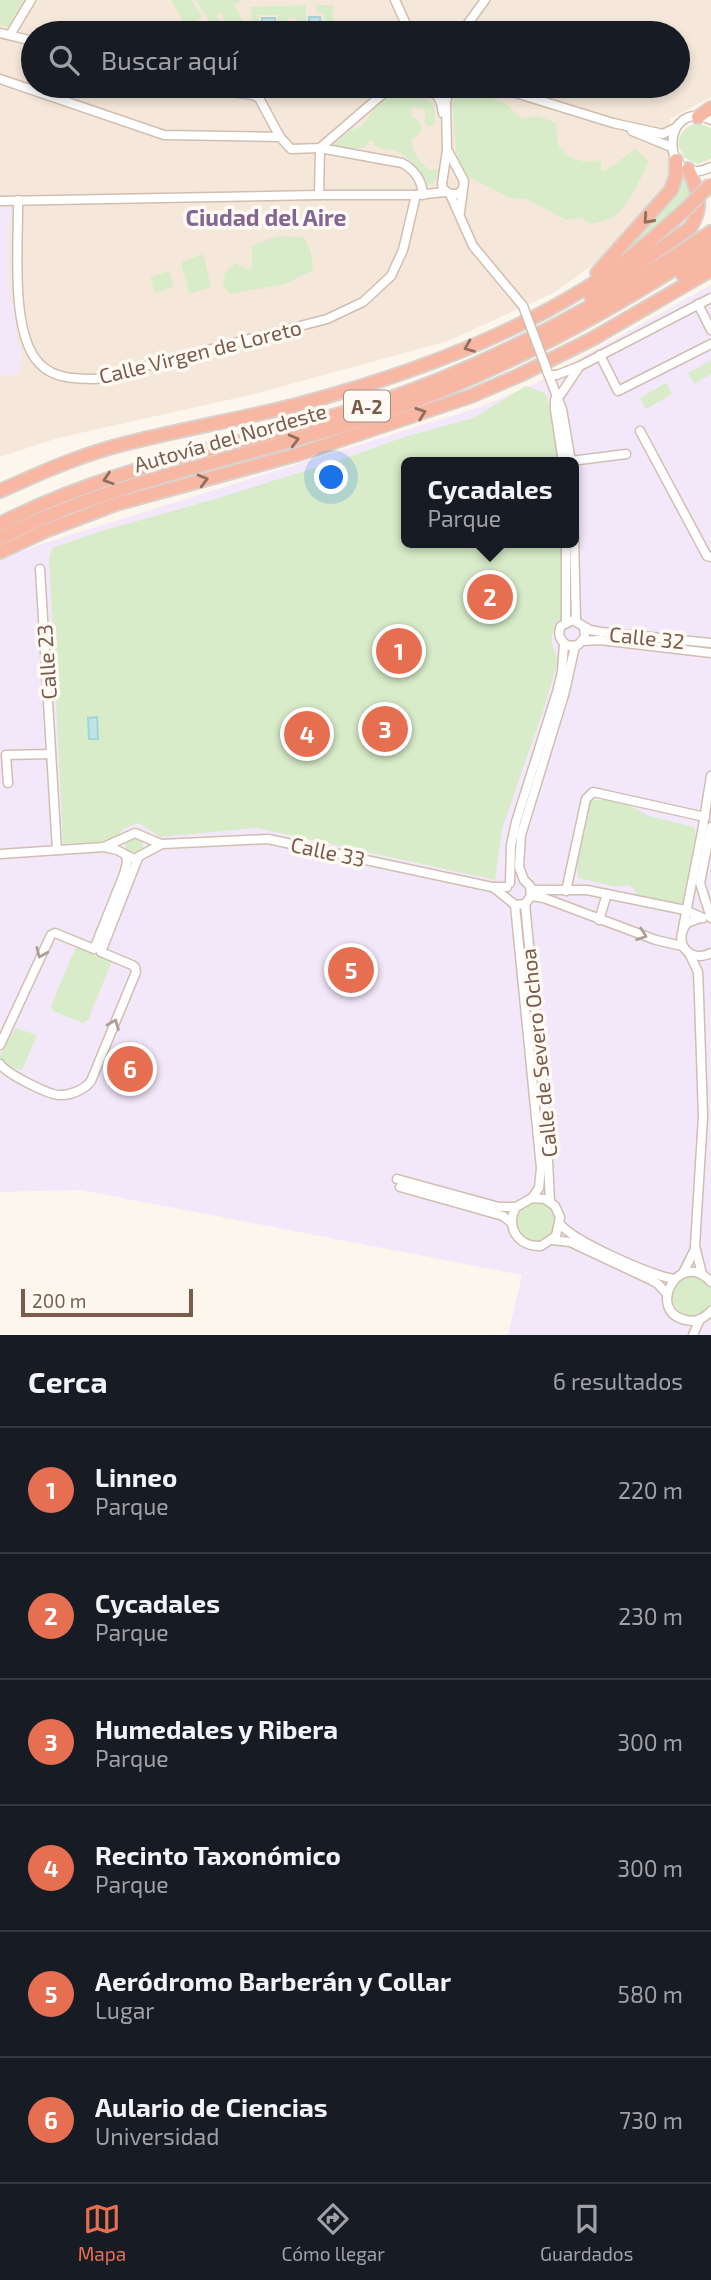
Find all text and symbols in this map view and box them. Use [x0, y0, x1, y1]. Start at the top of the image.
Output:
search box [21, 21, 690, 98]
icon: search [45, 41, 83, 79]
text: Buscar aquí [101, 44, 238, 75]
district label: Ciudad del Aire [185, 203, 347, 231]
one-way arrow [644, 211, 656, 224]
street label: Calle Virgen de Loreto [96, 314, 304, 388]
one-way arrow [463, 339, 475, 353]
road number: A-2 [344, 390, 390, 422]
street label: Autovía del Nordeste [131, 398, 329, 476]
one-way arrow [414, 407, 426, 421]
one-way arrow [288, 434, 300, 449]
popup [401, 457, 579, 548]
your location [314, 460, 348, 494]
one-way arrow [102, 471, 114, 485]
text: Cycadales [427, 473, 553, 504]
one-way arrow [197, 474, 209, 488]
text: Parque [427, 504, 501, 532]
pin: 2 [467, 571, 513, 623]
street label: Calle 32 [608, 621, 686, 653]
street label: Calle 23 [31, 624, 61, 700]
pin: 1 [376, 625, 422, 677]
pin: 3 [362, 703, 408, 755]
pin: 4 [284, 708, 330, 760]
street label: Calle 33 [289, 831, 367, 871]
one-way arrow [635, 927, 647, 941]
pin: 5 [328, 944, 374, 996]
one-way arrow [35, 946, 49, 958]
street label: Calle de Severo Ochoa [515, 947, 561, 1159]
one-way arrow [106, 1019, 120, 1031]
pin: 6 [107, 1043, 153, 1095]
scale bar [21, 1286, 192, 1318]
text: 200 m [32, 1289, 86, 1312]
text: Cerca [28, 1363, 108, 1399]
text: 6 resultados [553, 1367, 683, 1395]
text: Linneo [95, 1461, 177, 1492]
text: 1 [46, 1476, 56, 1504]
text: 220 m [618, 1476, 683, 1504]
text: Parque [95, 1492, 169, 1520]
text: Cycadales [95, 1587, 220, 1618]
text: 2 [44, 1602, 58, 1630]
text: 230 m [618, 1602, 683, 1630]
text: Parque [95, 1618, 169, 1646]
text: Humedales y Ribera [95, 1713, 338, 1744]
text: 3 [44, 1728, 58, 1756]
text: 300 m [617, 1728, 683, 1756]
text: Parque [95, 1744, 169, 1772]
text: Recinto Taxonómico [95, 1839, 341, 1870]
text: 4 [44, 1854, 58, 1882]
text: 300 m [617, 1854, 683, 1882]
text: Parque [95, 1870, 169, 1898]
text: Aeródromo Barberán y Collar [95, 1965, 451, 1996]
text: 5 [45, 1980, 57, 2008]
text: 580 m [618, 1980, 683, 2008]
text: Lugar [95, 1996, 155, 2024]
text: Aulario de Ciencias [95, 2091, 328, 2122]
text: 6 [44, 2106, 58, 2134]
text: 730 m [619, 2106, 683, 2134]
text: Universidad [95, 2122, 219, 2150]
tab: Mapa [78, 2200, 126, 2265]
tab: Cómo llegar [281, 2200, 385, 2265]
tab: Guardados [540, 2200, 633, 2265]

